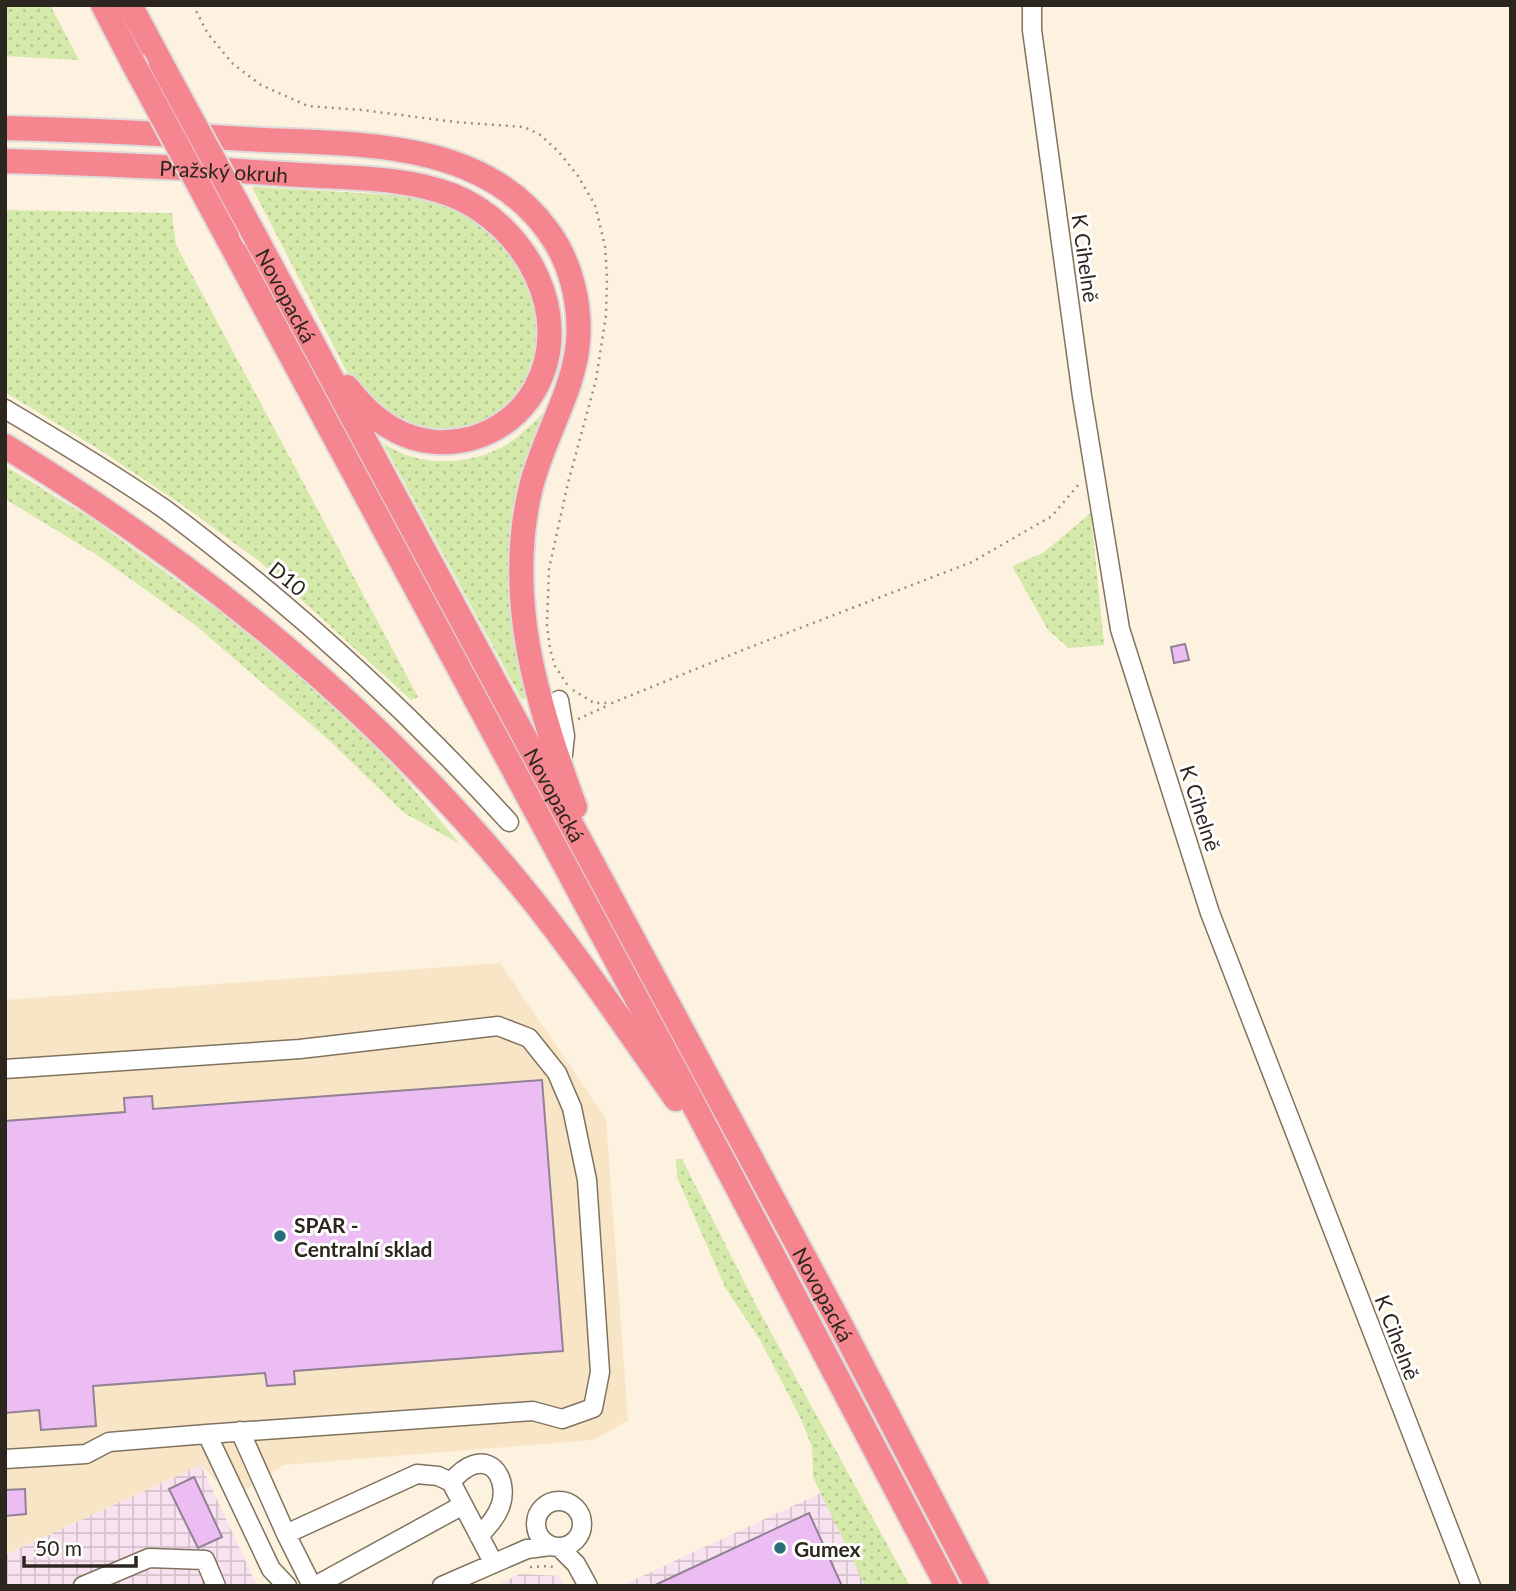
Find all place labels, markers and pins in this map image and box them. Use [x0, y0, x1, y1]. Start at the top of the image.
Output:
place label: SPAR - Centralní sklad [294, 1212, 433, 1261]
marker: SPAR - Centralní sklad [272, 1228, 288, 1244]
place label: Gumex [794, 1536, 861, 1561]
marker: Gumex [772, 1540, 788, 1556]

